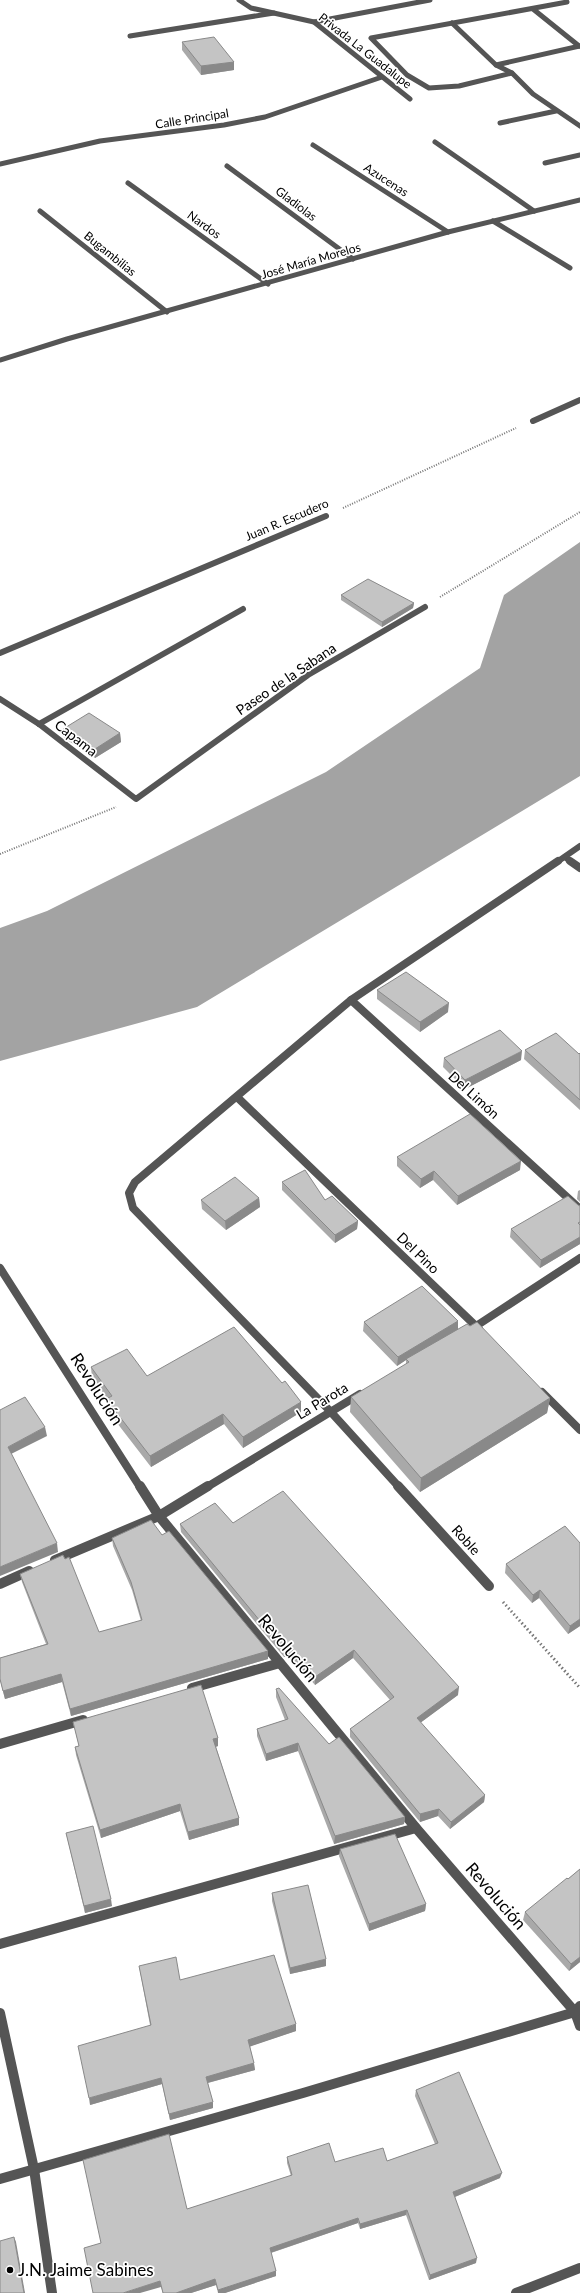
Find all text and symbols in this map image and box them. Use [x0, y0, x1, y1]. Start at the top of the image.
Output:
street label: Privada La Guadalupe [316, 10, 415, 92]
street label: Calle Principal [154, 105, 230, 132]
street label: Azucenas [361, 160, 411, 200]
street label: Gladiolas [273, 183, 320, 224]
street label: Nardos [185, 207, 224, 242]
street label: Bugambilias [81, 228, 139, 279]
street label: José María Morelos [260, 239, 362, 282]
street label: Juan R. Escudero [243, 495, 331, 544]
street label: Paseo de la Sabana [233, 639, 339, 718]
street label: Capama [52, 716, 101, 760]
street label: Del Limón [445, 1067, 503, 1122]
street label: Del Pino [394, 1228, 443, 1277]
street label: Revolución [66, 1349, 129, 1429]
street label: La Parota [293, 1378, 351, 1423]
street label: Roble [448, 1521, 484, 1558]
street label: Revolución [254, 1610, 323, 1686]
street label: Revolución [462, 1858, 531, 1933]
place label: J.N. Jaime Sabines [18, 2259, 154, 2280]
marker: J.N. Jaime Sabines [5, 2265, 15, 2275]

